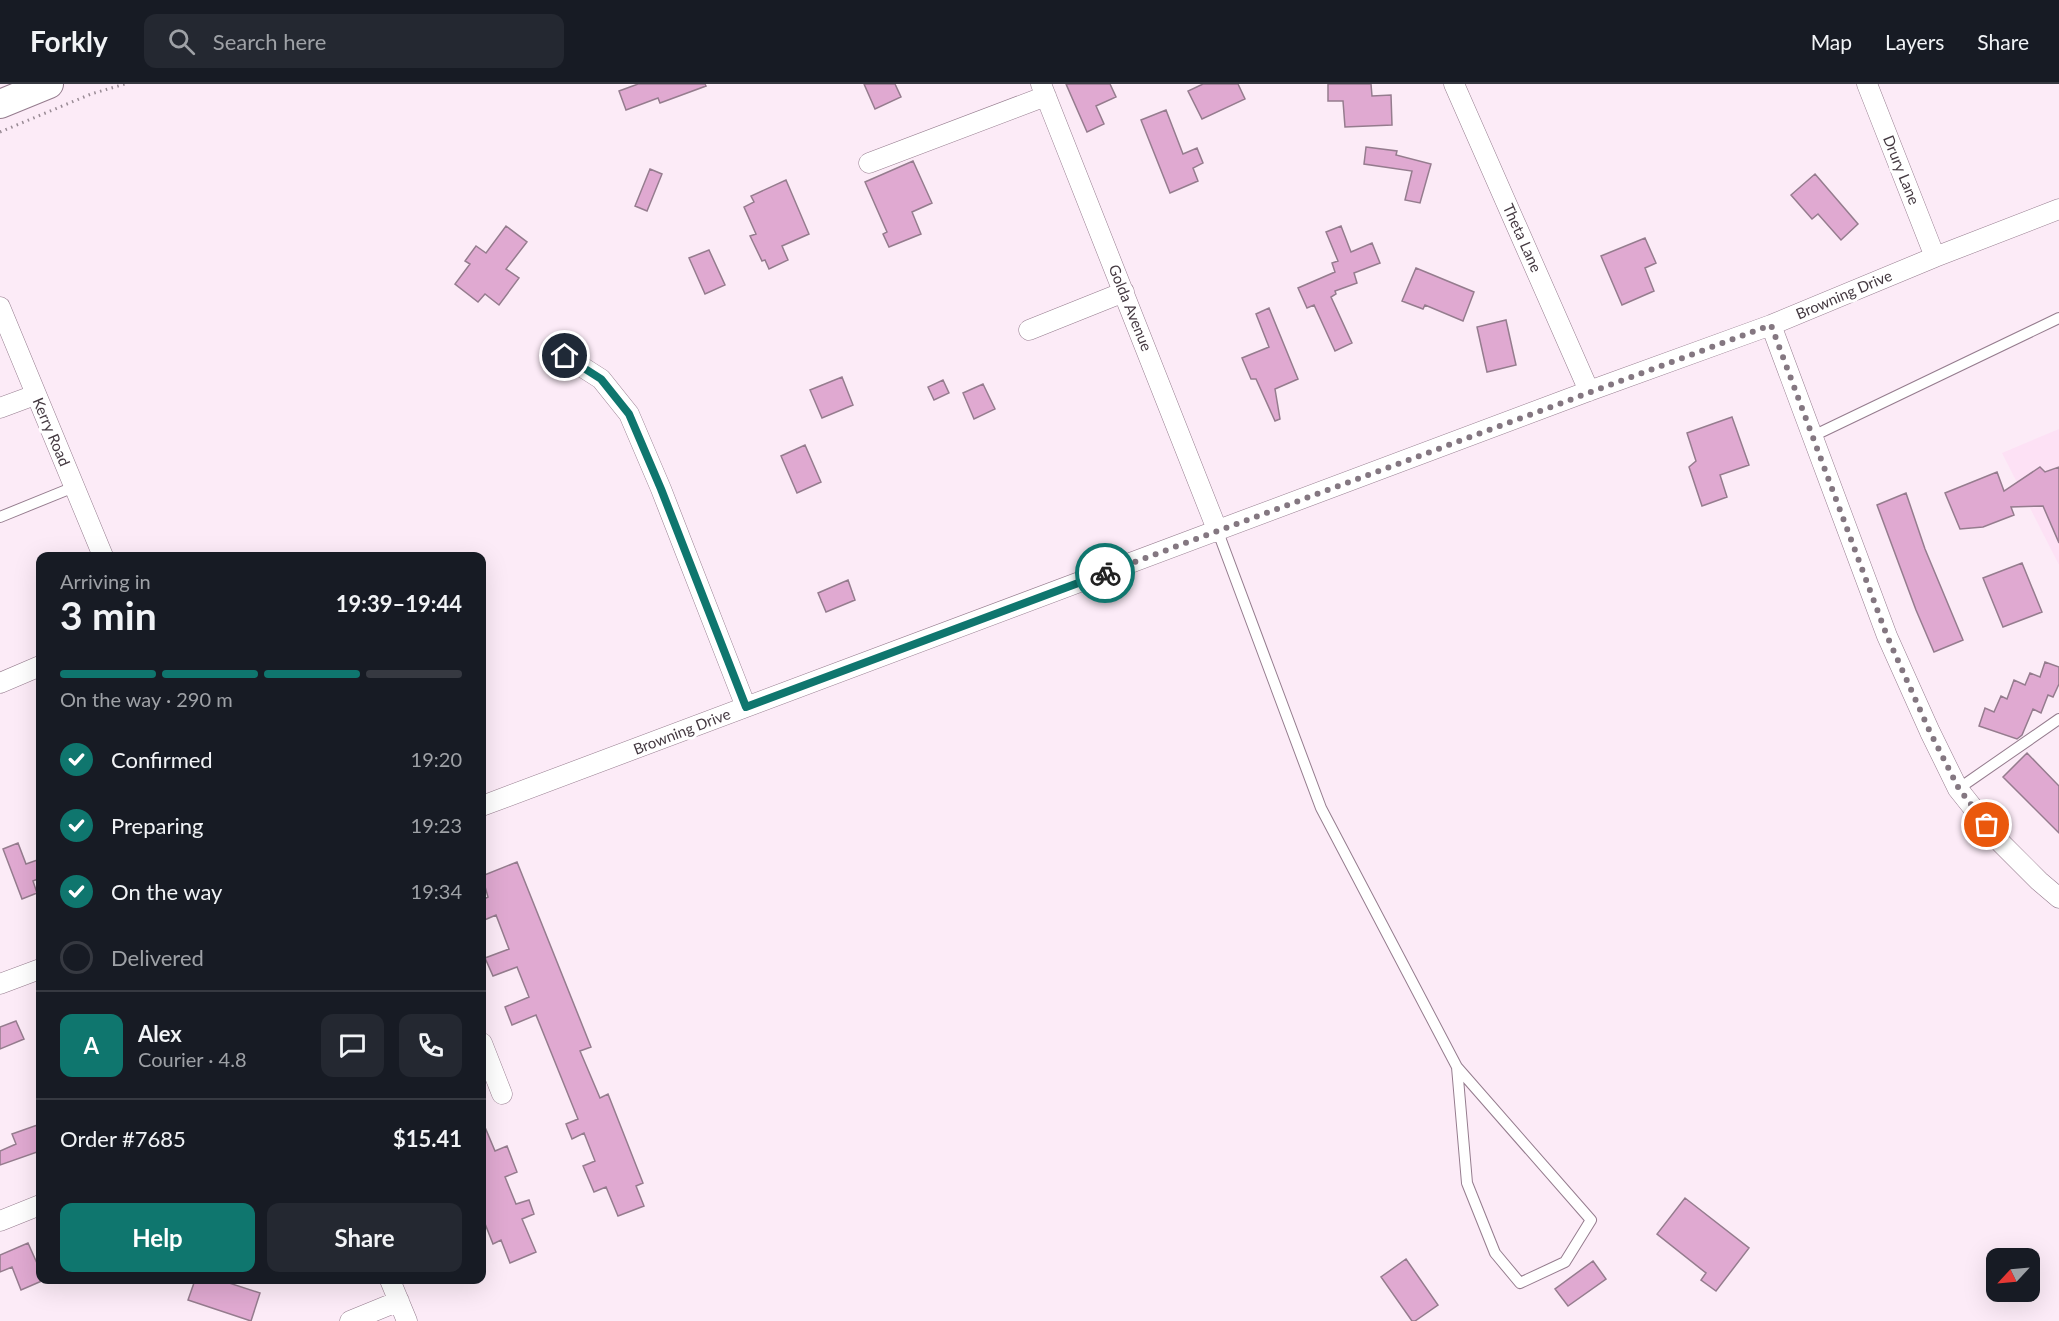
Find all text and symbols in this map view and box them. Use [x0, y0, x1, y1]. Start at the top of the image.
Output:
search box [144, 14, 564, 68]
text: Forkly [30, 24, 108, 58]
icon: search [165, 25, 198, 58]
text: Search here [213, 28, 326, 55]
text: Map [1811, 29, 1852, 54]
text: Layers [1885, 29, 1944, 54]
text: Share [1977, 29, 2029, 54]
street label: Drury Lane [1880, 132, 1924, 207]
street label: Theta Lane [1500, 201, 1546, 275]
street label: Golda Avenue [1105, 262, 1156, 354]
street label: Browning Drive [1793, 266, 1894, 322]
pin [539, 330, 590, 381]
icon: home [548, 339, 581, 372]
street label: Kerry Road [29, 395, 74, 469]
courier [1075, 543, 1135, 603]
icon: bike [1089, 557, 1122, 590]
text: Arriving in [60, 569, 151, 593]
text: 19:39–19:44 [336, 590, 462, 617]
text: 3 min [60, 592, 157, 638]
text: On the way · 290 m [60, 687, 233, 711]
street label: Browning Drive [631, 704, 733, 758]
icon: check [60, 743, 93, 776]
text: Confirmed [111, 746, 213, 773]
text: 19:20 [411, 747, 462, 771]
pin [1961, 799, 2012, 850]
icon: bag [1970, 808, 2003, 841]
icon: check [60, 809, 93, 842]
text: Preparing [111, 812, 203, 839]
text: 19:23 [411, 813, 462, 837]
icon: check [60, 875, 93, 908]
text: On the way [111, 878, 222, 905]
text: 19:34 [411, 879, 462, 903]
text: Delivered [111, 944, 204, 971]
button: chat [321, 1014, 384, 1077]
button: phone [399, 1014, 462, 1077]
text: Alex [138, 1020, 182, 1047]
text: A [84, 1032, 99, 1059]
text: Courier · 4.8 [138, 1047, 247, 1071]
text: Order #7685 [60, 1125, 186, 1152]
text: $15.41 [393, 1125, 462, 1152]
button: Help [60, 1203, 255, 1272]
button: Share [267, 1203, 462, 1272]
north arrow [1986, 1248, 2040, 1302]
map controls [1986, 1248, 2040, 1302]

